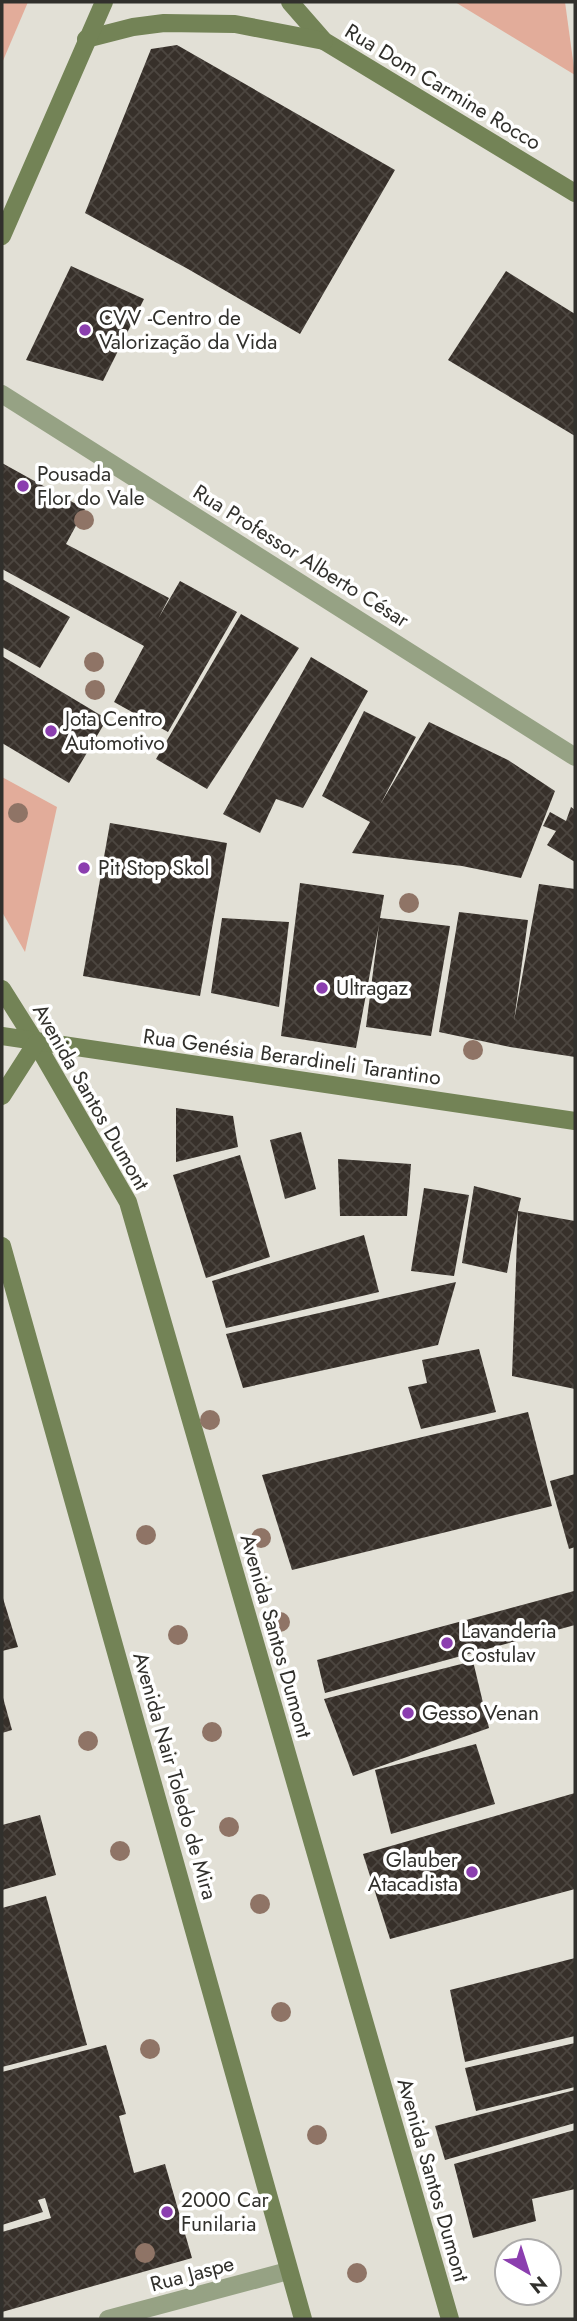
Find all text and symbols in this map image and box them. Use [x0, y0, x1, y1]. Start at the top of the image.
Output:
street label: Rua Dom Carmine Rocco [339, 16, 547, 158]
place label: CVV -Centro de Valorização da Vida [99, 303, 277, 357]
marker: CVV -Centro de Valorização da Vida [77, 322, 93, 338]
place label: Pousada Flor do Vale [37, 459, 145, 513]
street label: Rua Professor Alberto César [187, 477, 416, 635]
marker: Pousada Flor do Vale [15, 478, 31, 494]
place label: Jota Centro Automotivo [62, 704, 165, 758]
marker: Jota Centro Automotivo [43, 723, 59, 739]
place label: Pit Stop Skol [98, 853, 209, 883]
marker: Pit Stop Skol [76, 860, 92, 876]
place label: Ultragaz [336, 973, 408, 1003]
marker: Ultragaz [314, 980, 330, 996]
street label: Avenida Santos Dumont [25, 998, 157, 1196]
street label: Rua Genésia Berardineli Tarantino [141, 1021, 443, 1093]
street label: Avenida Santos Dumont [233, 1531, 319, 1741]
place label: Lavanderia Costulav [461, 1616, 556, 1670]
marker: Lavanderia Costulav [439, 1635, 455, 1651]
street label: Avenida Nair Toledo de Mira [125, 1649, 225, 1903]
place label: Gesso Venan [422, 1698, 539, 1728]
marker: Gesso Venan [400, 1705, 416, 1721]
place label: Glauber Atacadista [368, 1845, 459, 1899]
marker: Glauber Atacadista [464, 1864, 480, 1880]
street label: Avenida Santos Dumont [390, 2075, 476, 2285]
place label: 2000 Car Funilaria [181, 2185, 270, 2239]
marker: 2000 Car Funilaria [159, 2204, 175, 2220]
north arrow [493, 2237, 563, 2307]
street label: Rua Jaspe [147, 2248, 237, 2300]
text: N [524, 2270, 553, 2300]

